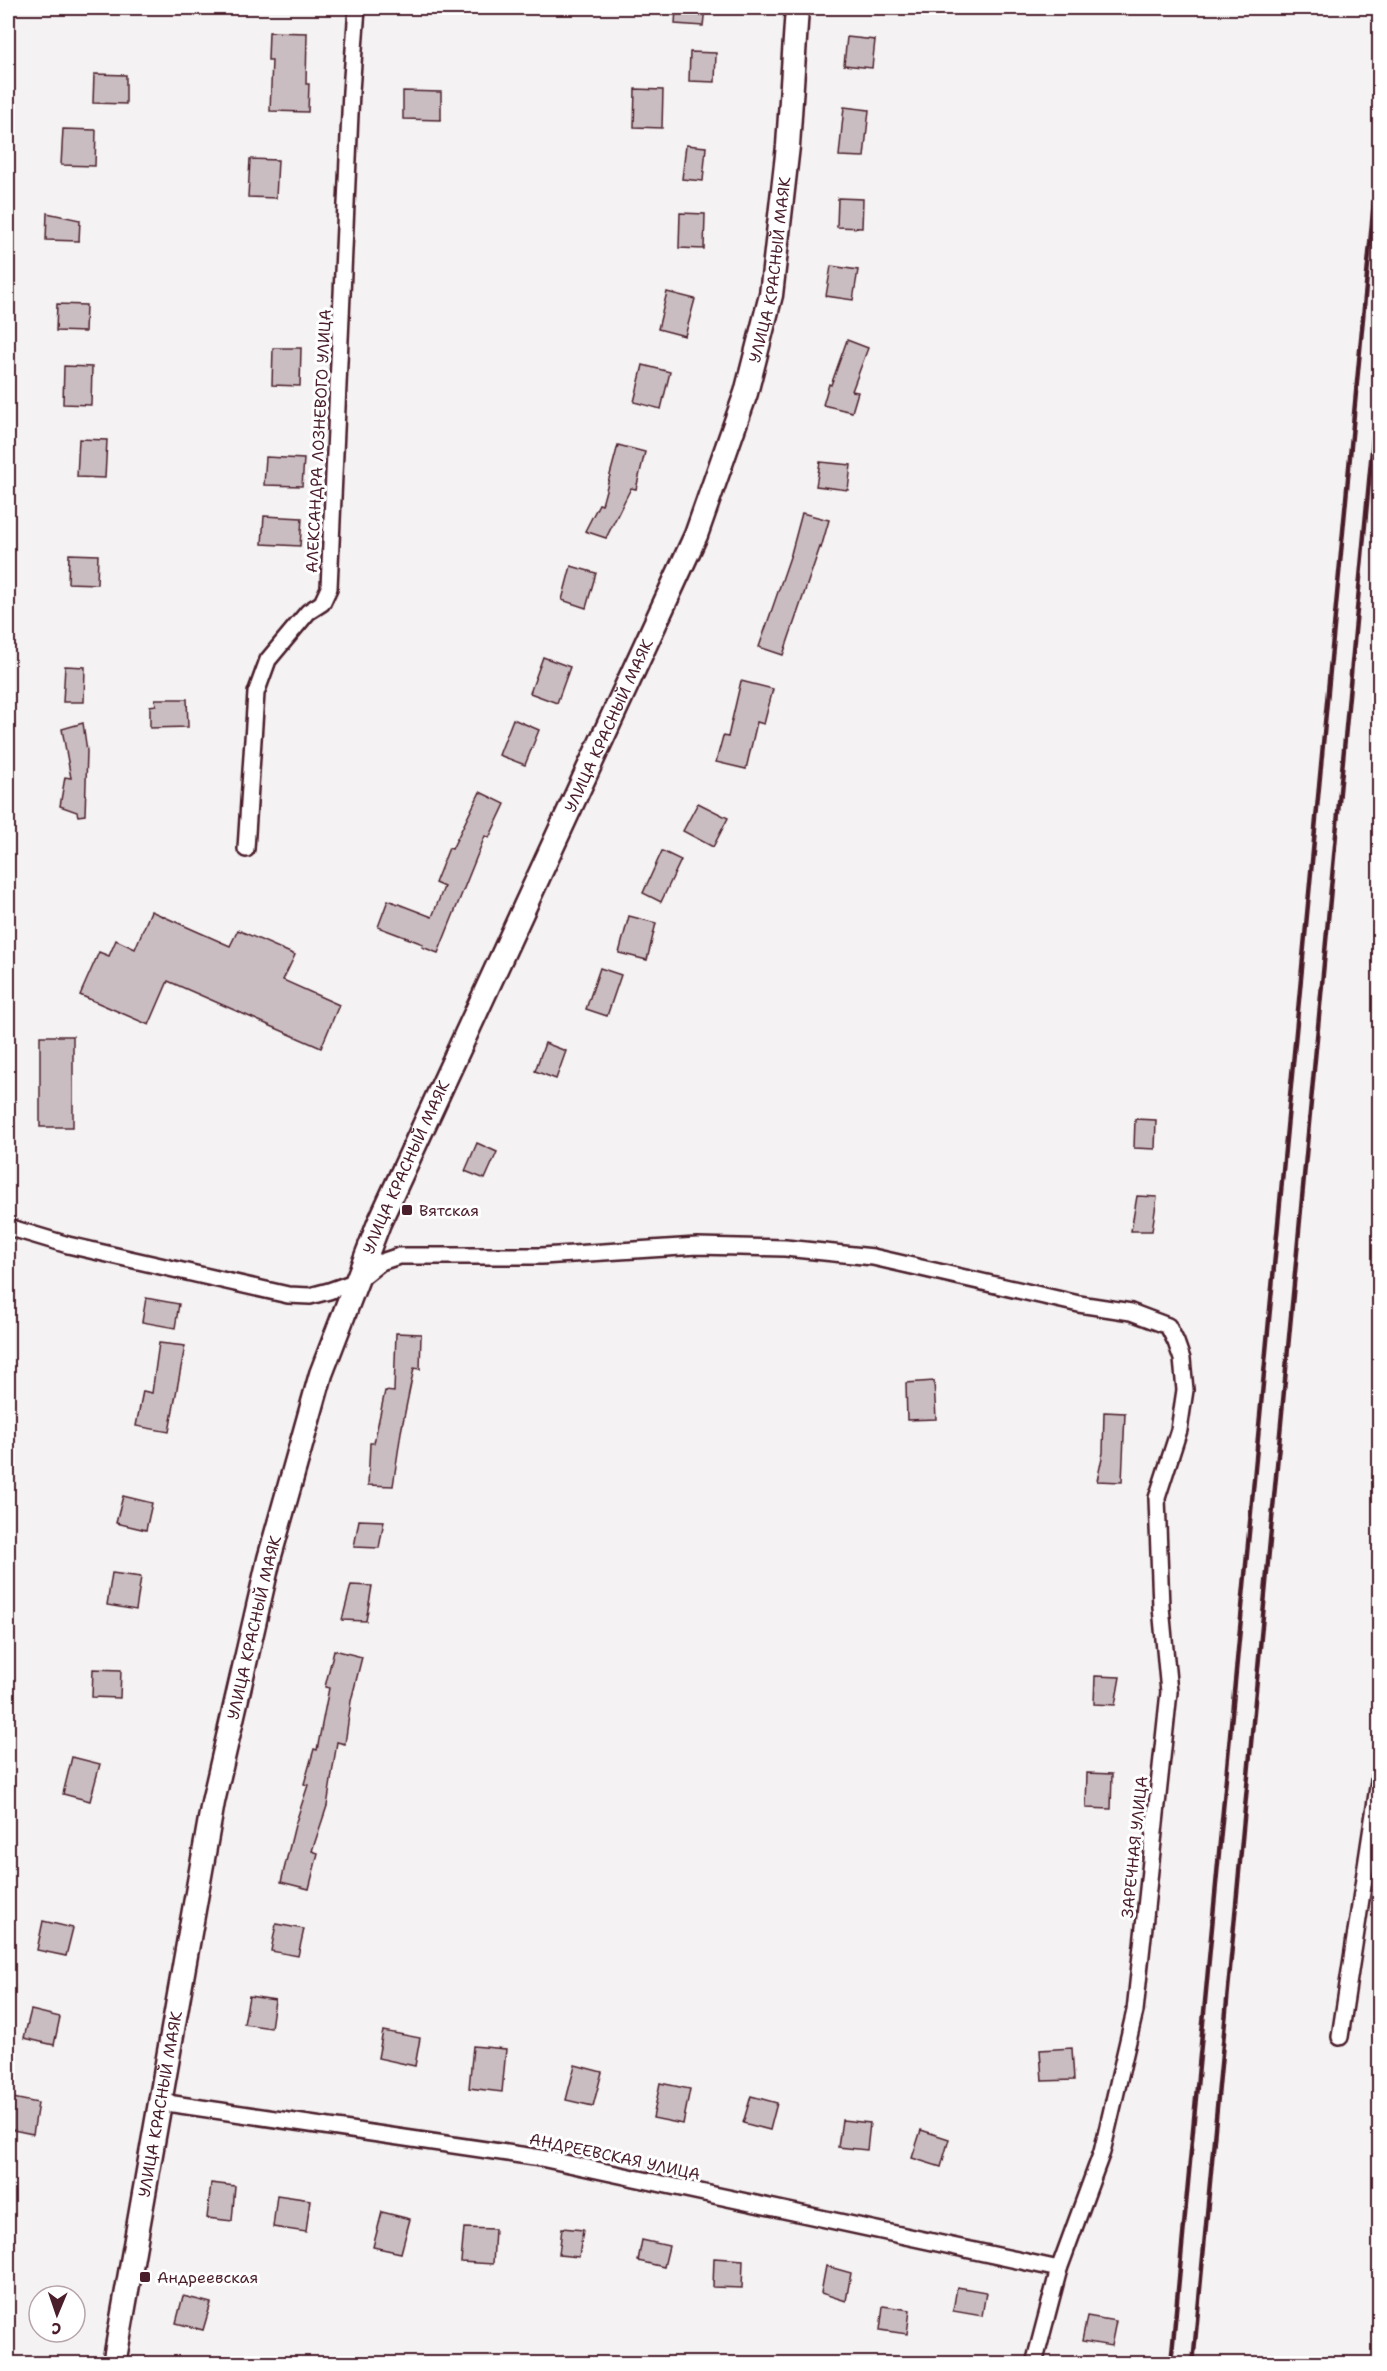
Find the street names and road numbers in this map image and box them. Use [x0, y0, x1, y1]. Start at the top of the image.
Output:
street label: УЛИЦА КРАСНЫЙ МАЯК [744, 175, 796, 365]
street label: АЛЕКСАНДРА ЛОЗНЕВОГО УЛИЦА [301, 309, 336, 573]
street label: УЛИЦА КРАСНЫЙ МАЯК [560, 635, 658, 816]
street label: УЛИЦА КРАСНЫЙ МАЯК [358, 1076, 455, 1257]
street label: УЛИЦА КРАСНЫЙ МАЯК [222, 1532, 286, 1722]
street label: ЗАРЕЧНАЯ УЛИЦА [1117, 1775, 1152, 1919]
street label: УЛИЦА КРАСНЫЙ МАЯК [134, 2009, 187, 2199]
street label: АНДРЕЕВСКАЯ УЛИЦА [528, 2128, 702, 2185]

